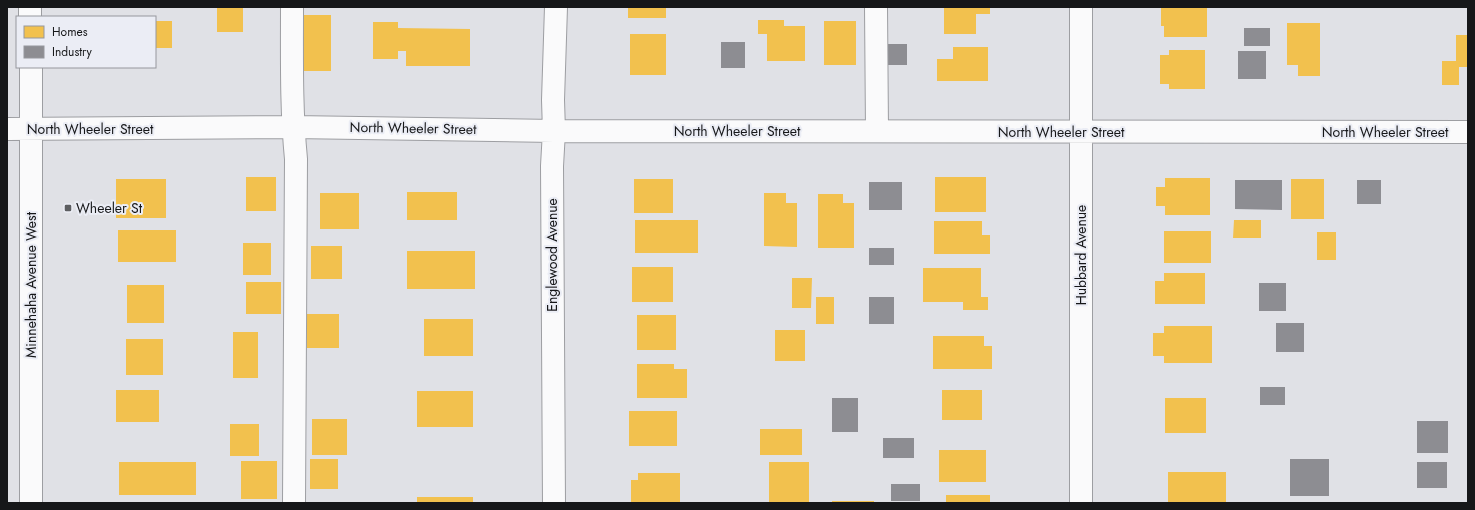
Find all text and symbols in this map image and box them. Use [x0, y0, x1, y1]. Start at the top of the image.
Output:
legend [16, 16, 156, 68]
text: Homes [52, 23, 88, 41]
text: Industry [52, 43, 93, 61]
street label: North Wheeler Street [349, 117, 477, 139]
street label: North Wheeler Street [27, 119, 154, 139]
street label: North Wheeler Street [674, 121, 801, 141]
street label: North Wheeler Street [998, 122, 1125, 142]
street label: North Wheeler Street [1322, 122, 1449, 142]
place label: Wheeler St [76, 198, 143, 218]
street label: Englewood Avenue [542, 198, 562, 312]
marker: Wheeler St [63, 203, 73, 213]
street label: Hubbard Avenue [1071, 205, 1091, 305]
street label: Minnehaha Avenue West [21, 211, 41, 358]

